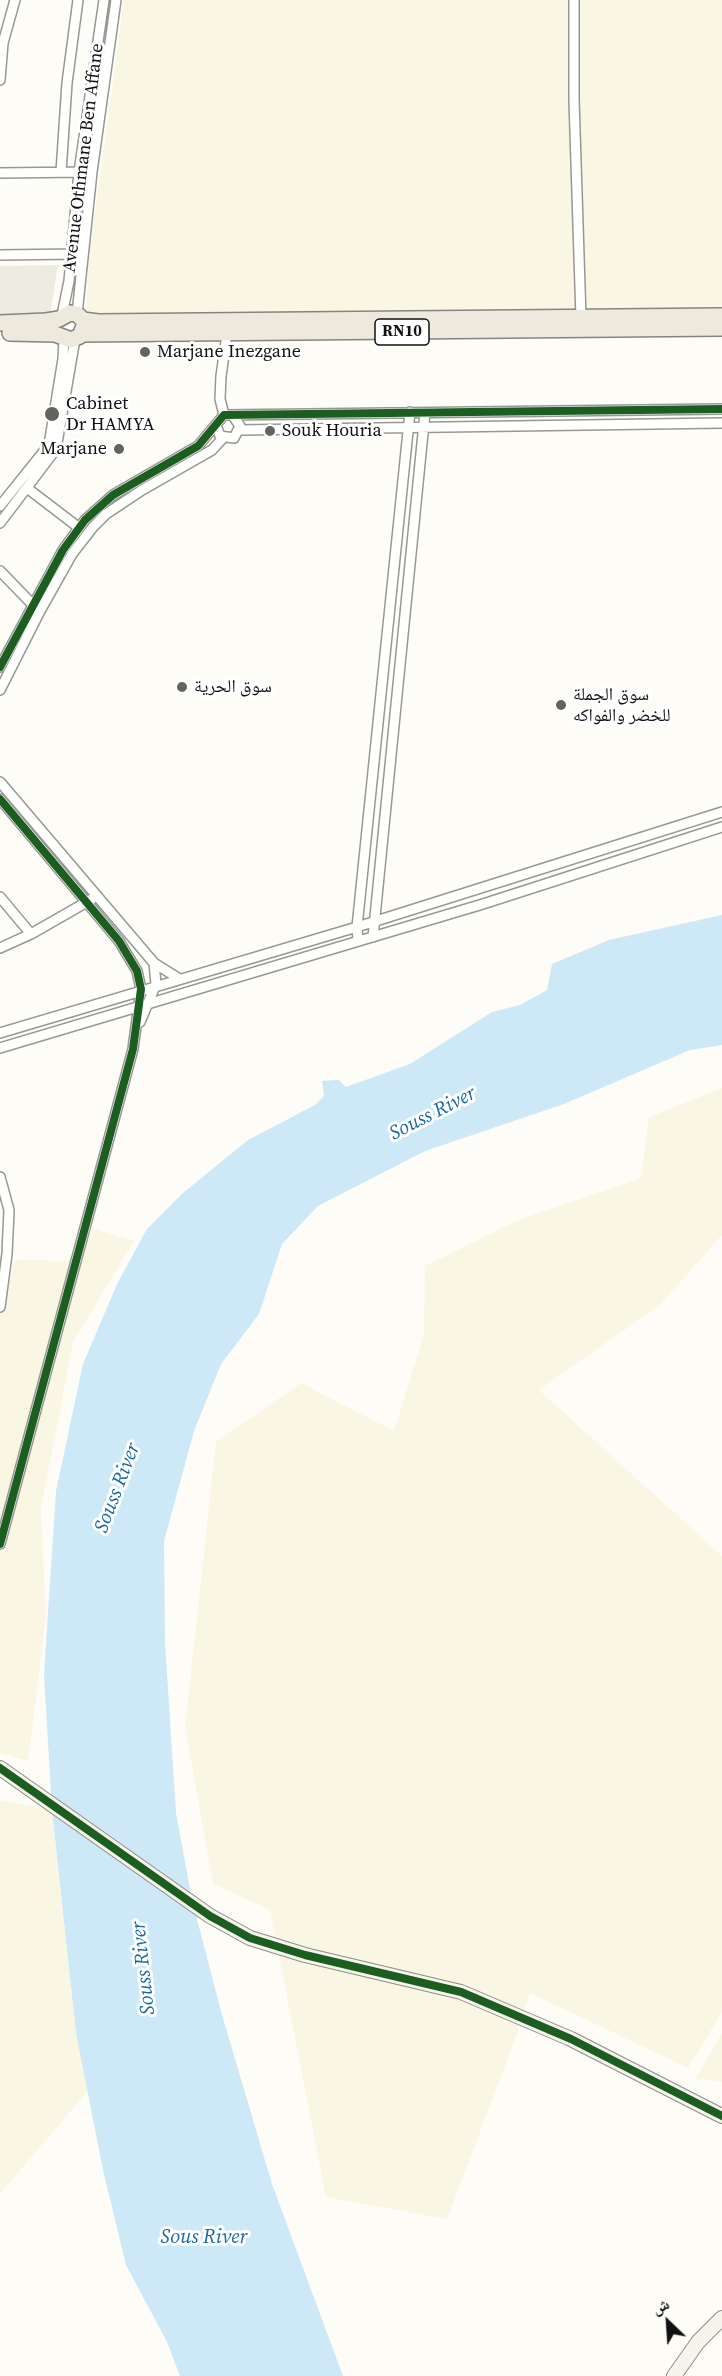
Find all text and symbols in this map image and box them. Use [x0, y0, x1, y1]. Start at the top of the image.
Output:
street label: Avenue Othmane Ben Affane [59, 42, 109, 274]
road number: RN10 [375, 319, 429, 345]
place label: Marjane Inezgane [157, 341, 301, 363]
marker: Marjane Inezgane [138, 345, 152, 359]
place label: Cabinet Dr HAMYA [66, 393, 155, 436]
marker: Cabinet Dr HAMYA [43, 405, 61, 423]
place label: Souk Houria [282, 420, 382, 442]
marker: Souk Houria [263, 424, 277, 438]
place label: Marjane [40, 438, 107, 460]
marker: Marjane [112, 442, 126, 456]
place label: سوق الحرية [194, 676, 272, 698]
marker: سوق الحرية [175, 680, 189, 694]
place label: سوق الجملة للخضر والفواكه [573, 684, 670, 726]
marker: سوق الجملة للخضر والفواكه [554, 698, 568, 712]
water label: Souss River [386, 1082, 480, 1146]
water label: Souss River [90, 1440, 146, 1536]
water label: Souss River [127, 1920, 161, 2016]
water label: Sous River [161, 2226, 247, 2250]
north arrow [638, 2292, 698, 2352]
text: ش [648, 2292, 673, 2319]

